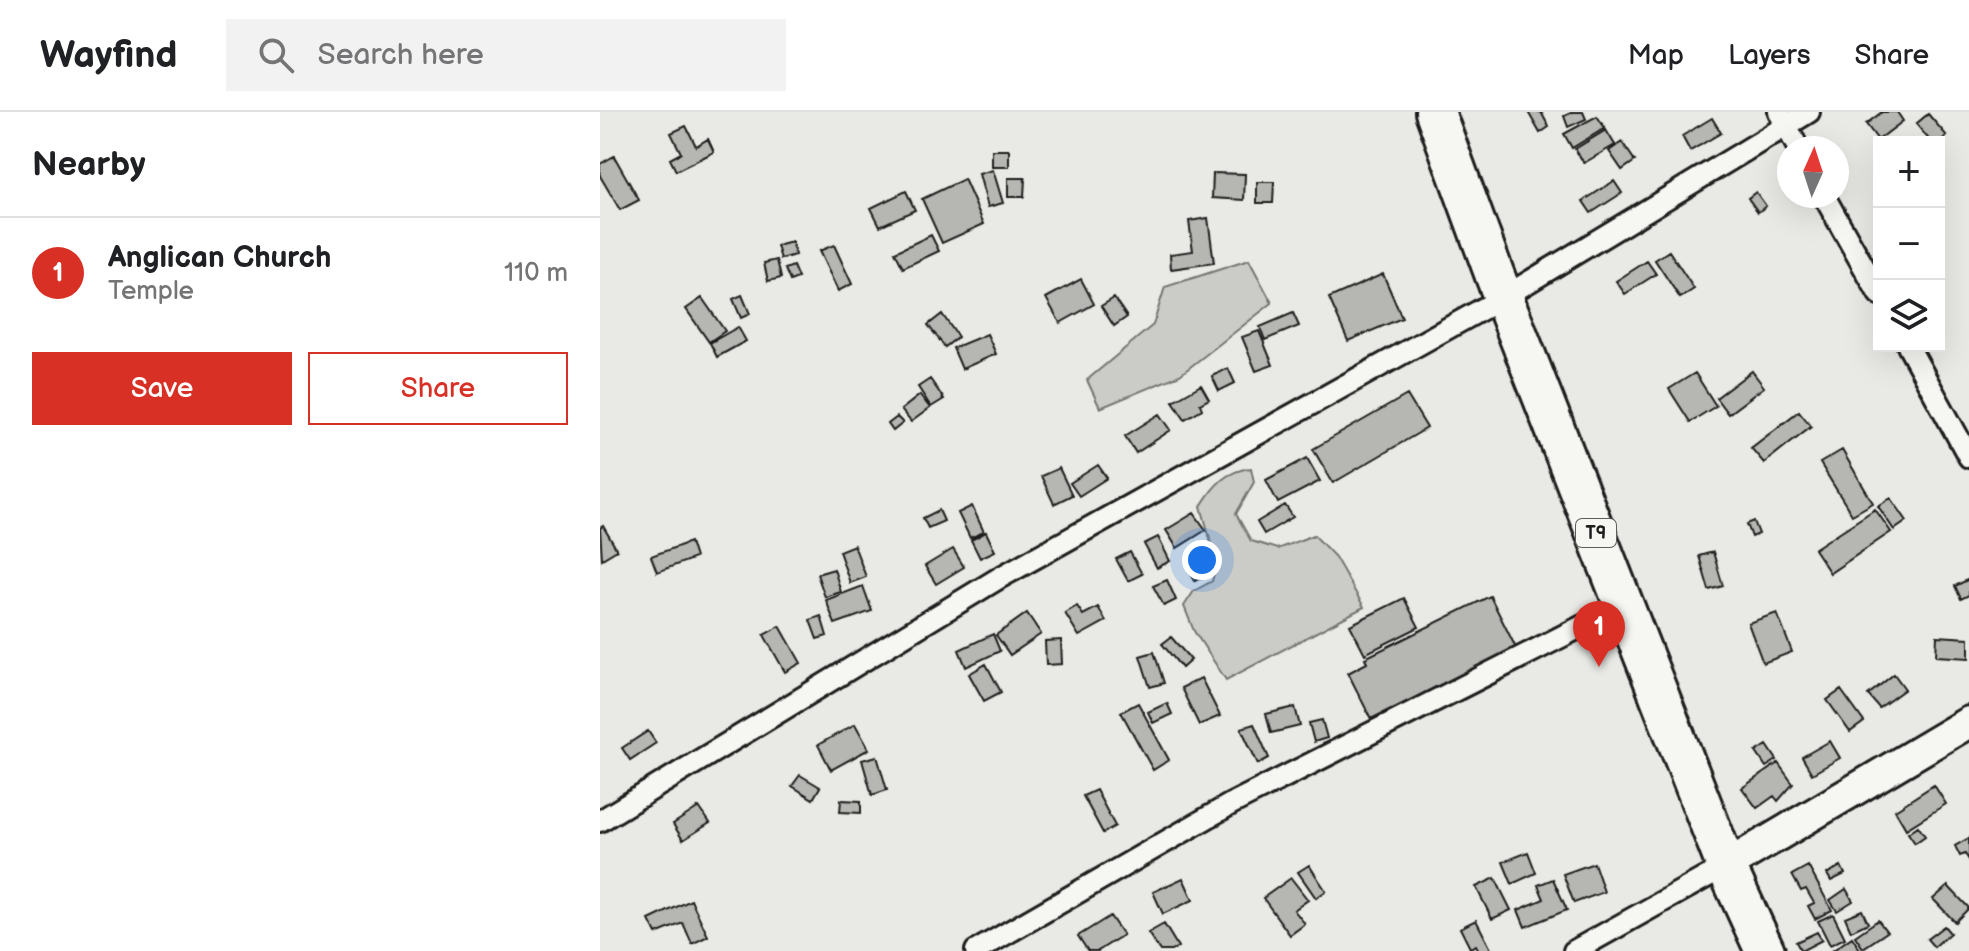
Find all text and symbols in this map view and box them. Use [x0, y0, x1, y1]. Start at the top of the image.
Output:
search box [226, 19, 786, 91]
text: Wayfind [40, 33, 178, 78]
icon: search [254, 33, 298, 77]
text: Search here [318, 37, 484, 73]
text: Map [1628, 39, 1684, 72]
text: Layers [1728, 39, 1811, 72]
text: Share [1855, 39, 1929, 72]
north arrow [1777, 136, 1849, 208]
map controls [1873, 136, 1945, 352]
button: + [1873, 136, 1945, 208]
text: Nearby [32, 144, 146, 185]
button: − [1873, 208, 1945, 280]
text: Anglican Church [108, 240, 331, 276]
text: 1 [53, 258, 63, 289]
text: 110 m [504, 258, 568, 289]
text: Temple [108, 276, 194, 307]
button: layers [1873, 280, 1945, 352]
button: Save [32, 352, 292, 425]
button: Share [308, 352, 568, 425]
road number: T9 [1576, 519, 1616, 547]
your location [1182, 540, 1222, 580]
pin: 1 [1573, 601, 1625, 667]

